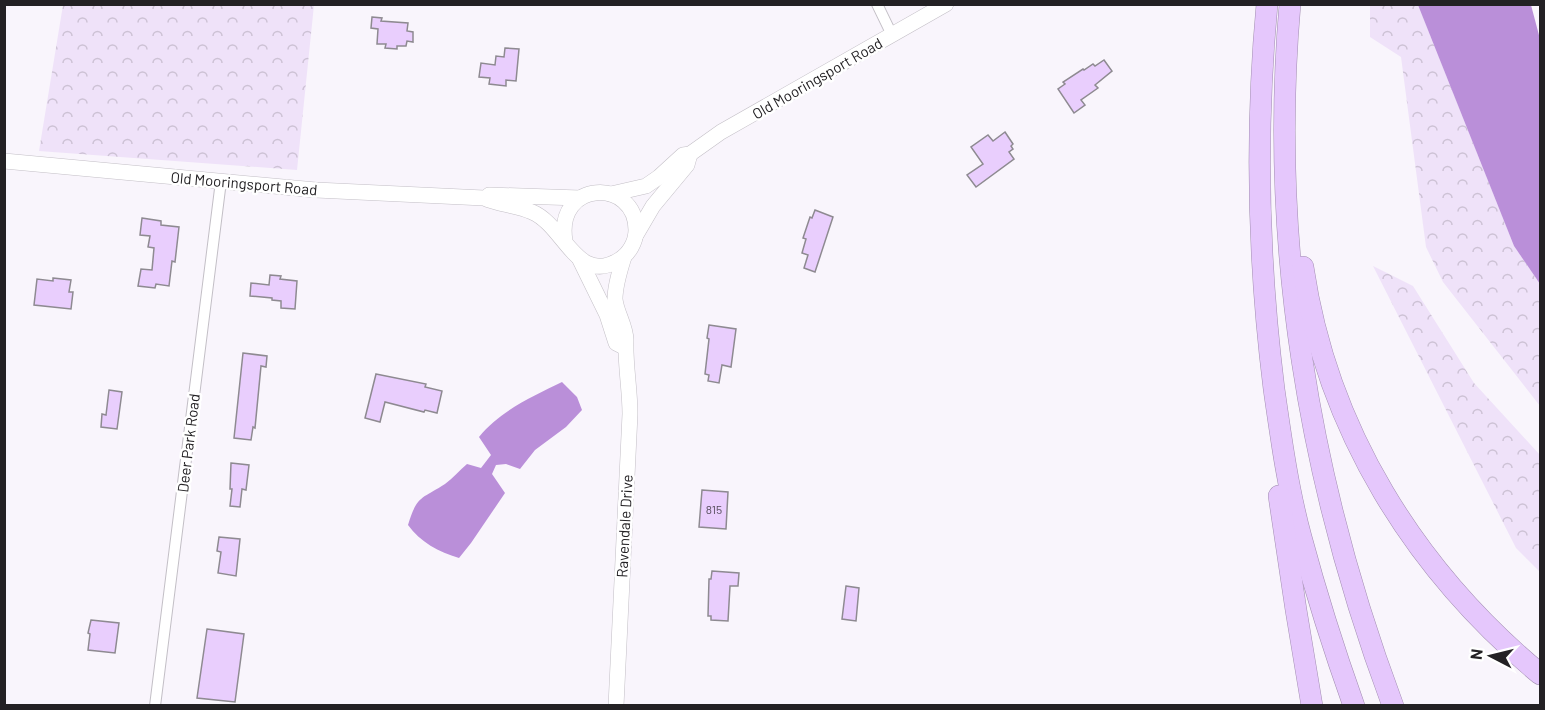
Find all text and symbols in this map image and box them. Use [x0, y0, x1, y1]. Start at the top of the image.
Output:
street label: Old Mooringsport Road [749, 33, 885, 123]
street label: Old Mooringsport Road [170, 168, 318, 198]
street label: Deer Park Road [173, 393, 203, 493]
street label: Ravendale Drive [612, 474, 636, 578]
house number: 815 [706, 502, 722, 516]
north arrow [1461, 626, 1521, 686]
text: N [1466, 648, 1486, 661]

